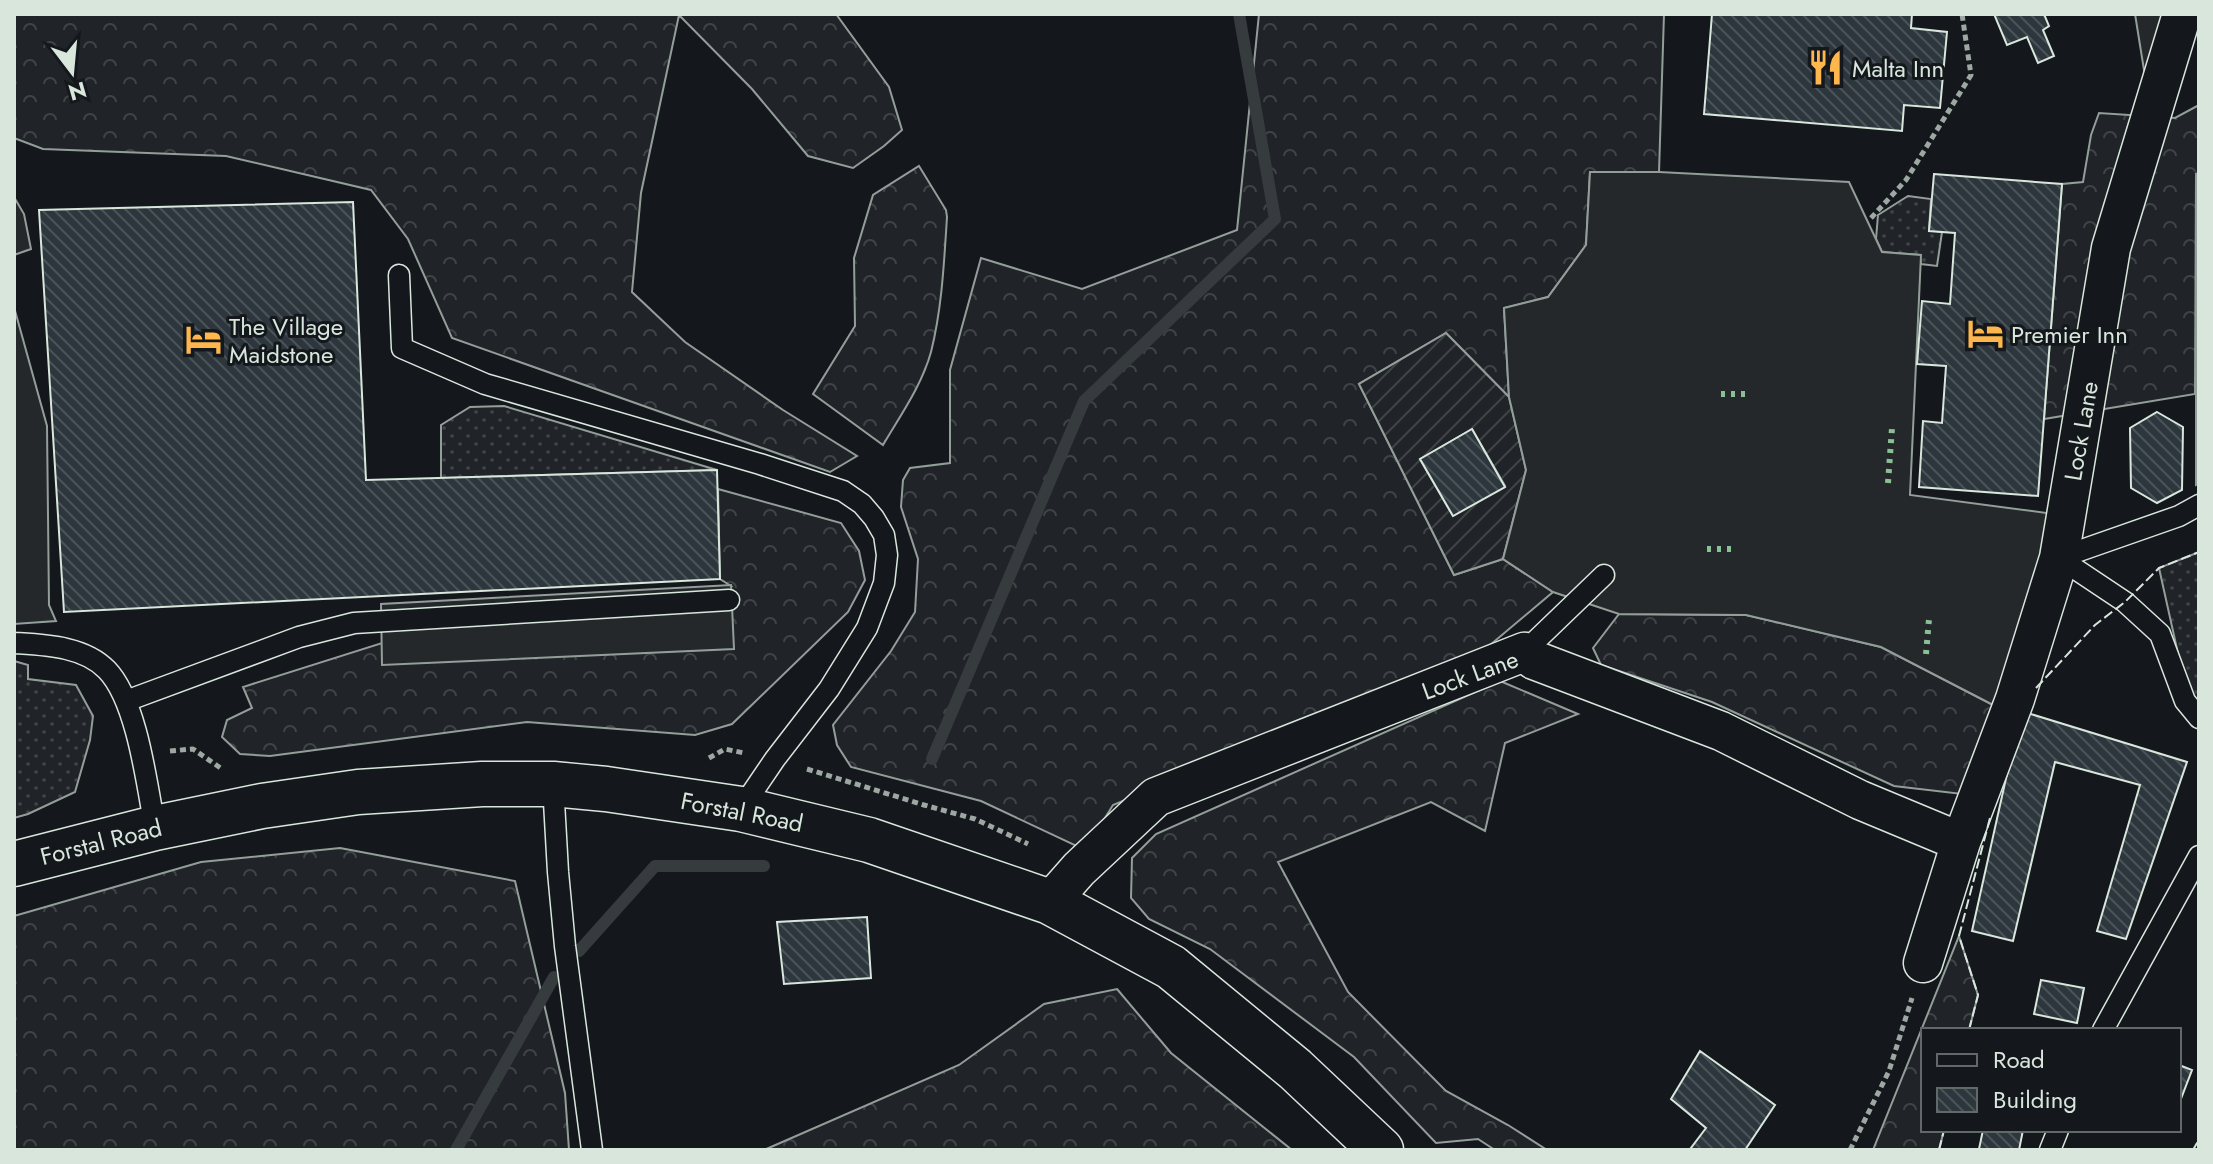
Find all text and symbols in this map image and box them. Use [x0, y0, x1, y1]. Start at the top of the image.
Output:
north arrow [32, 32, 112, 112]
restaurant icon: Malta Inn [1807, 49, 1845, 87]
place label: Malta Inn [1852, 51, 1944, 86]
text: N [65, 73, 90, 109]
place label: The Village Maidstone [229, 309, 343, 372]
hotel icon: Premier Inn [1966, 315, 2004, 353]
place label: Premier Inn [2011, 317, 2128, 352]
hotel icon: The Village Maidstone [184, 321, 222, 359]
street label: Lock Lane [2055, 378, 2107, 484]
street label: Lock Lane [1417, 641, 1523, 709]
street label: Forstal Road [678, 783, 806, 841]
street label: Forstal Road [37, 810, 165, 874]
legend [1921, 1028, 2181, 1132]
text: Road [1993, 1042, 2045, 1077]
text: Building [1993, 1082, 2077, 1117]

